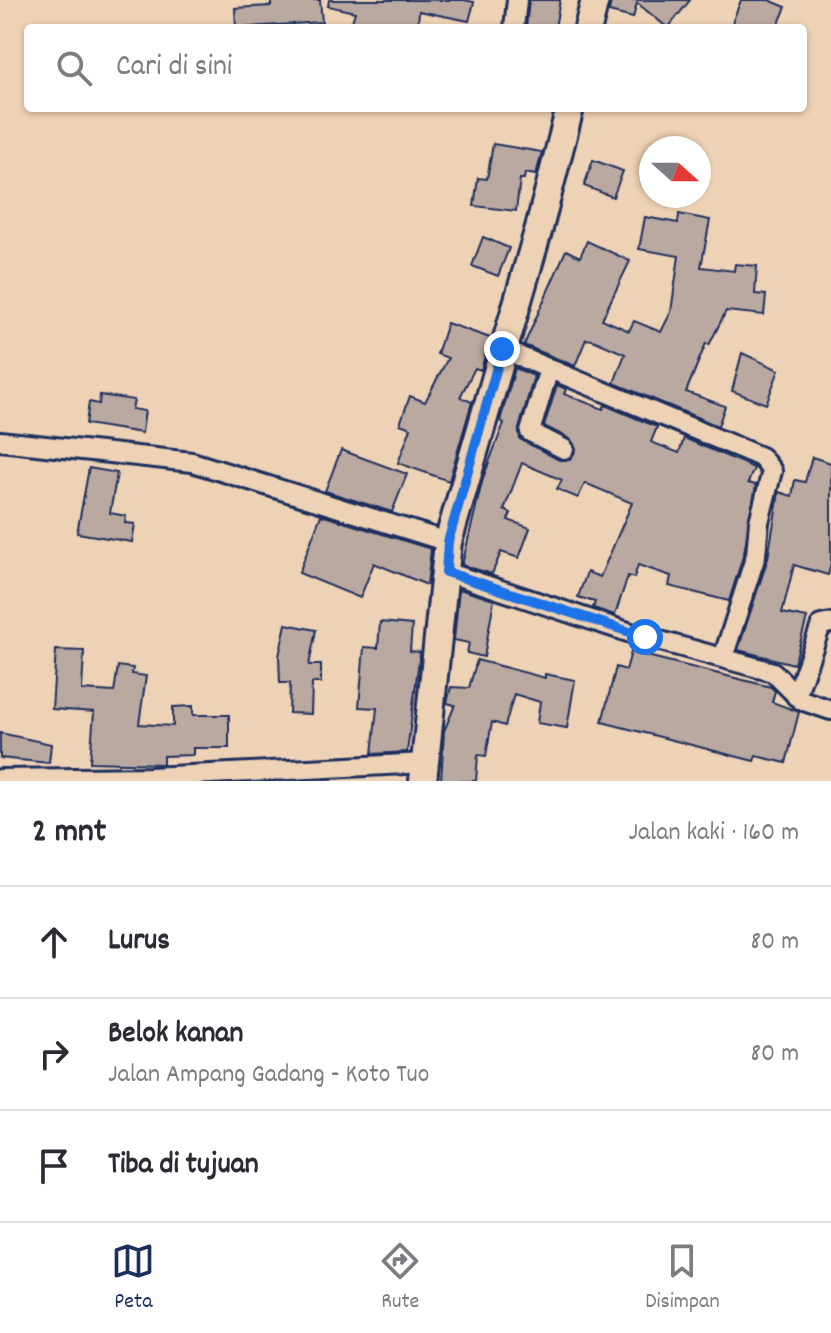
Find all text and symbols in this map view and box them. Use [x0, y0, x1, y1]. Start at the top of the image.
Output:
search box [24, 24, 807, 112]
icon: search [52, 46, 96, 90]
text: Cari di sini [116, 47, 232, 90]
north arrow [639, 136, 711, 208]
route end [484, 331, 520, 367]
route start [627, 619, 663, 655]
text: 2 mnt [32, 809, 106, 858]
text: Jalan kaki · 160 m [628, 815, 799, 852]
icon: ahead [32, 920, 76, 964]
text: Lurus [108, 921, 170, 964]
text: 80 m [751, 924, 799, 961]
text: Belok kanan [108, 1014, 243, 1057]
icon: right [32, 1032, 76, 1076]
text: 80 m [751, 1036, 799, 1073]
text: Jalan Ampang Gadang - Koto Tuo [108, 1057, 429, 1094]
icon: arrive [32, 1144, 76, 1188]
text: Tiba di tujuan [108, 1145, 259, 1188]
tab: Peta [111, 1239, 155, 1318]
tab: Rute [378, 1239, 422, 1318]
tab: Disimpan [645, 1239, 720, 1318]

